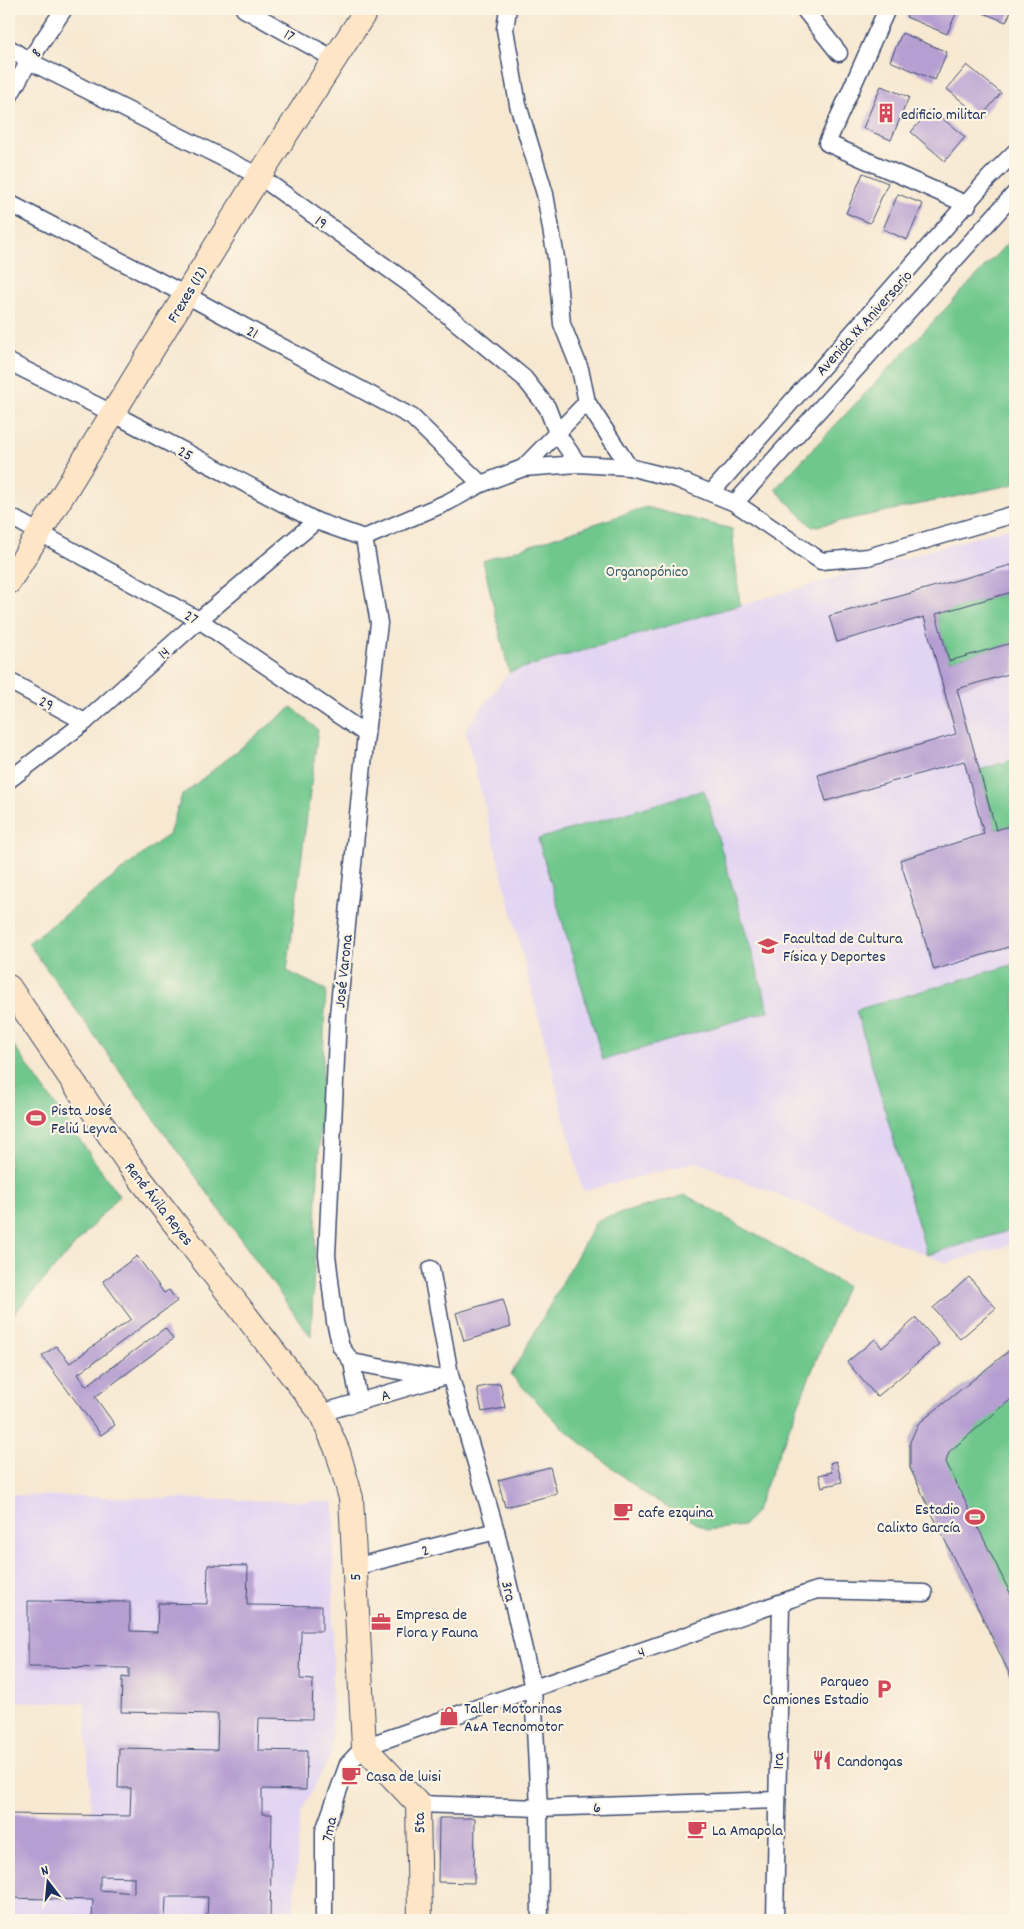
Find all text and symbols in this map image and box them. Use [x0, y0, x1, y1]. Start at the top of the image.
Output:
street label: 17 [279, 24, 299, 49]
street label: 8 [26, 44, 48, 62]
building icon: edificio militar [875, 102, 897, 124]
place label: edificio militar [901, 104, 986, 127]
street label: 19 [309, 211, 332, 236]
street label: Frexes (12) [162, 263, 214, 328]
street label: Avenida XX Aniversario [811, 266, 919, 382]
street label: 21 [242, 321, 262, 346]
street label: 25 [173, 441, 197, 468]
park label: Organopónico [606, 561, 688, 584]
street label: 27 [179, 605, 202, 631]
street label: 14 [153, 642, 176, 666]
street label: 29 [34, 691, 58, 718]
place label: Facultad de Cultura Física y Deportes [783, 928, 903, 969]
street label: José Varona [329, 933, 360, 1009]
school or university icon: Facultad de Cultura Física y Deportes [757, 935, 779, 957]
place label: Pista José Feliú Leyva [51, 1100, 117, 1141]
sports icon: Pista José Feliú Leyva [25, 1107, 47, 1129]
street label: René Ávila Reyes [118, 1158, 198, 1252]
street label: A [378, 1384, 393, 1409]
place label: Estadio Calixto García [877, 1499, 960, 1540]
cafe icon: cafe ezquina [612, 1500, 634, 1522]
place label: cafe ezquina [638, 1502, 714, 1525]
sports icon: Estadio Calixto García [964, 1506, 986, 1528]
street label: 2 [419, 1539, 432, 1563]
street label: 5 [345, 1573, 368, 1581]
street label: 3ra [494, 1579, 521, 1605]
place label: Empresa de Flora y Fauna [396, 1604, 478, 1645]
office icon: Empresa de Flora y Fauna [370, 1611, 392, 1633]
street label: 4 [635, 1641, 649, 1665]
place label: Parqueo Camiones Estadio [763, 1671, 869, 1712]
parking icon: Parqueo Camiones Estadio [873, 1678, 895, 1700]
place label: Taller Motorinas A&A Tecnomotor [464, 1698, 564, 1739]
shop icon: Taller Motorinas A&A Tecnomotor [438, 1705, 460, 1727]
restaurant icon: Candongas [811, 1749, 833, 1771]
place label: Candongas [837, 1751, 903, 1774]
street label: 1ra [768, 1752, 791, 1770]
cafe icon: Casa de luisi [340, 1764, 362, 1786]
place label: Casa de luisi [366, 1766, 441, 1789]
street label: 6 [593, 1797, 602, 1820]
street label: 5ta [409, 1812, 432, 1834]
street label: 7ma [317, 1815, 344, 1844]
cafe icon: La Amapola [686, 1818, 708, 1840]
place label: La Amapola [712, 1820, 783, 1843]
north arrow [22, 1856, 72, 1906]
text: N [39, 1861, 51, 1882]

